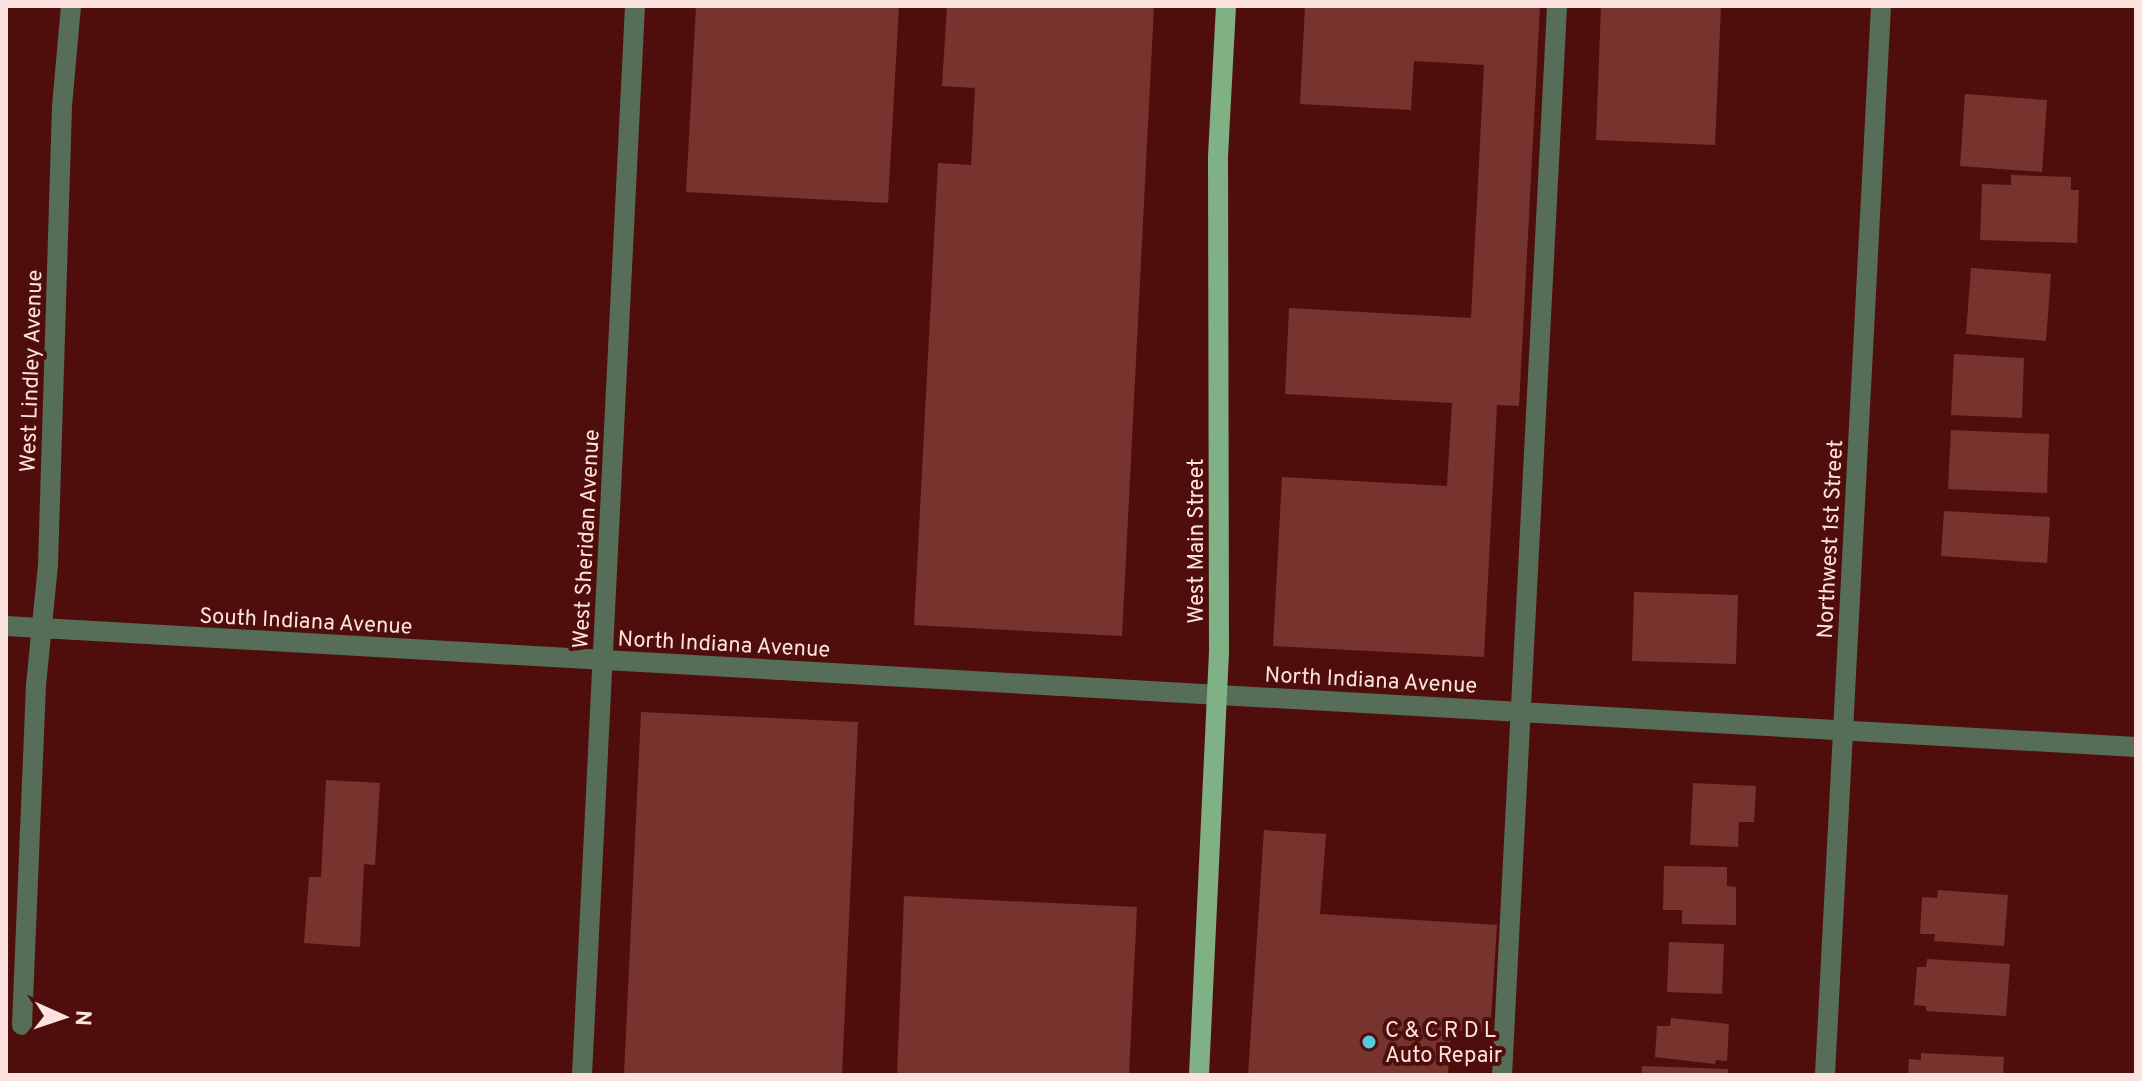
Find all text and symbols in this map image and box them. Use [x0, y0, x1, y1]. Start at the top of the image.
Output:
street label: West Lindley Avenue [15, 269, 50, 473]
street label: West Sheridan Avenue [568, 429, 607, 650]
street label: Northwest 1st Street [1813, 439, 1850, 639]
street label: West Main Street [1184, 458, 1211, 624]
street label: South Indiana Avenue [199, 603, 413, 642]
street label: North Indiana Avenue [617, 626, 831, 665]
street label: North Indiana Avenue [1264, 662, 1478, 701]
north arrow [24, 977, 104, 1057]
text: N [68, 1009, 95, 1027]
place label: C & C R D L Auto Repair [1385, 1018, 1503, 1070]
marker: C & C R D L Auto Repair [1360, 1033, 1378, 1051]

